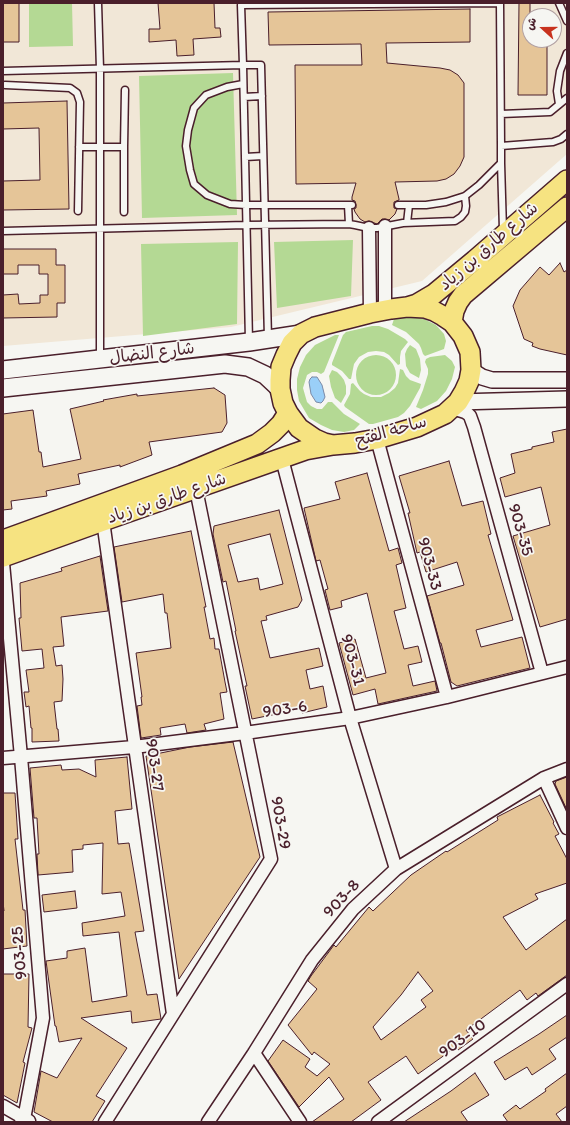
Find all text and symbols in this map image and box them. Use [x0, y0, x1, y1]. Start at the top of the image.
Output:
north arrow [522, 8, 562, 48]
text: ش [523, 16, 539, 32]
street label: شارع طارق بن زياد [435, 198, 543, 296]
street label: شارع النضال [108, 339, 196, 369]
street label: ساحة الفتح [353, 412, 429, 452]
street label: شارع طارق بن زياد [105, 469, 229, 529]
street label: 903-35 [503, 501, 537, 559]
street label: 903-33 [412, 535, 446, 593]
street label: 903-31 [335, 632, 369, 688]
street label: 903-6 [262, 697, 308, 723]
street label: 903-27 [140, 737, 168, 793]
street label: 903-29 [265, 795, 295, 851]
street label: 903-8 [319, 876, 365, 922]
street label: 903-25 [8, 926, 32, 980]
street label: 903-10 [435, 1015, 491, 1063]

